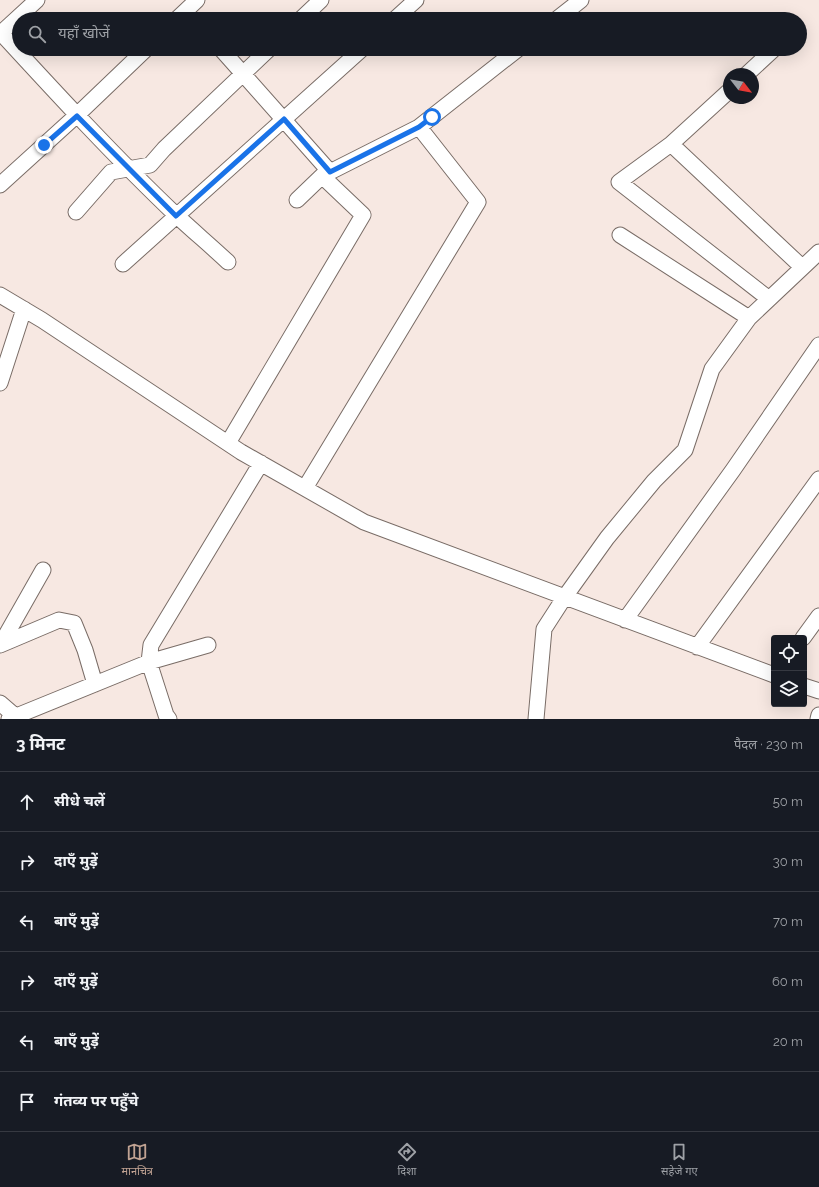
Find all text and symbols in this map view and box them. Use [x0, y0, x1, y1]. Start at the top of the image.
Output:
search box [12, 12, 807, 56]
icon: search [26, 23, 48, 45]
text: यहाँ खोजें [58, 24, 110, 42]
north arrow [723, 68, 759, 104]
route start [423, 108, 441, 126]
route end [35, 136, 53, 154]
map controls [771, 635, 807, 707]
button: locate [771, 635, 807, 671]
button: layers [771, 671, 807, 707]
text: 3 मिनट [16, 734, 65, 754]
text: पैदल · 230 m [734, 737, 803, 752]
icon: ahead [16, 791, 38, 813]
text: सीधे चलें [54, 792, 105, 810]
text: 50 m [773, 794, 803, 809]
icon: right [16, 851, 38, 873]
text: दाएँ मुड़ें [54, 852, 98, 870]
text: 30 m [773, 854, 803, 869]
icon: left [16, 911, 38, 933]
text: बाएँ मुड़ें [54, 912, 99, 930]
text: 70 m [773, 914, 803, 929]
icon: right [16, 971, 38, 993]
text: दाएँ मुड़ें [54, 972, 98, 990]
text: 60 m [772, 974, 803, 989]
icon: left [16, 1031, 38, 1053]
text: बाएँ मुड़ें [54, 1032, 99, 1050]
text: 20 m [773, 1034, 803, 1049]
icon: arrive [16, 1091, 38, 1113]
text: गंतव्य पर पहुँचे [54, 1092, 138, 1110]
tab: मानचित्र [122, 1141, 153, 1179]
tab: दिशा [396, 1141, 418, 1179]
tab: सहेजे गए [661, 1141, 697, 1179]

